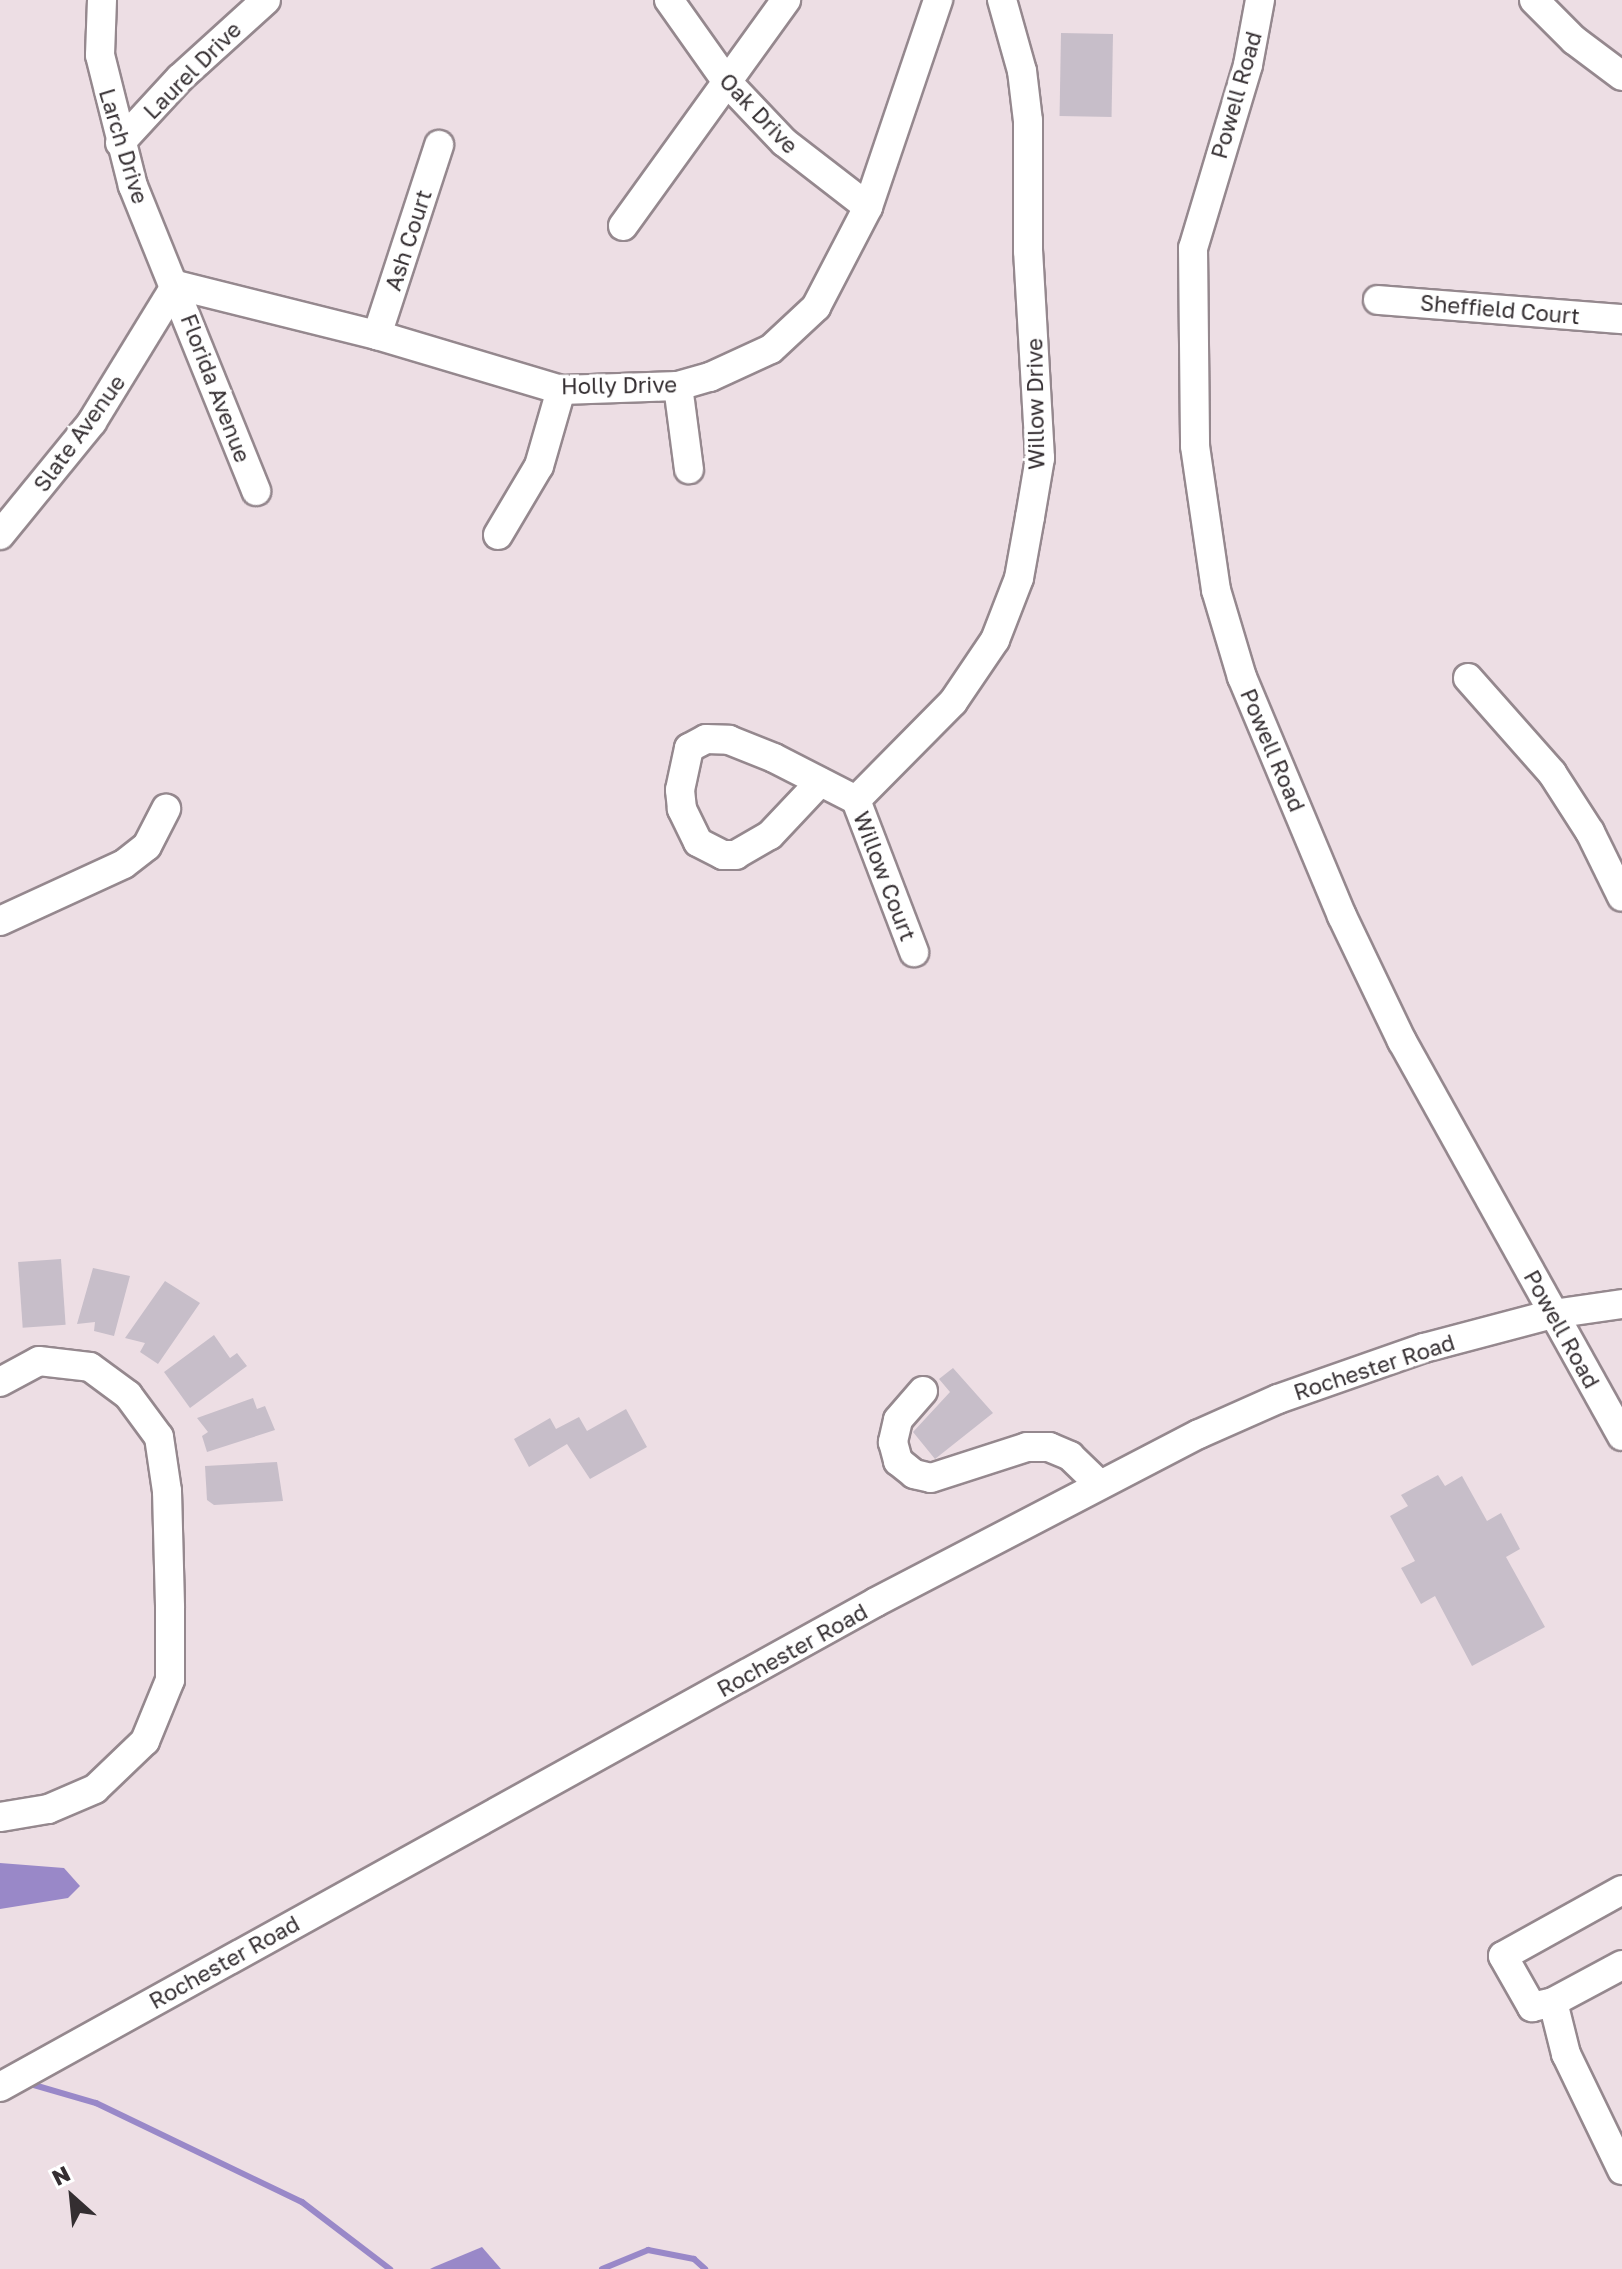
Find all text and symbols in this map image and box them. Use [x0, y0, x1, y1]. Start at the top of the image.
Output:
street label: Laurel Drive [138, 16, 246, 124]
street label: Powell Road [1205, 28, 1267, 162]
street label: Oak Drive [714, 67, 804, 159]
street label: Larch Drive [94, 85, 154, 207]
street label: Ash Court [379, 186, 437, 294]
street label: Sheffield Court [1419, 289, 1581, 329]
street label: Florida Avenue [176, 310, 256, 466]
street label: Willow Drive [1021, 338, 1049, 470]
street label: Slate Avenue [28, 369, 130, 497]
street label: Holly Drive [561, 371, 677, 399]
street label: Powell Road [1235, 685, 1311, 815]
street label: Willow Court [848, 808, 922, 944]
street label: Powell Road [1519, 1265, 1605, 1393]
street label: Rochester Road [1290, 1329, 1458, 1405]
street label: Rochester Road [712, 1598, 872, 1702]
street label: Rochester Road [144, 1910, 304, 2014]
north arrow [32, 2157, 112, 2237]
text: N [47, 2159, 74, 2191]

